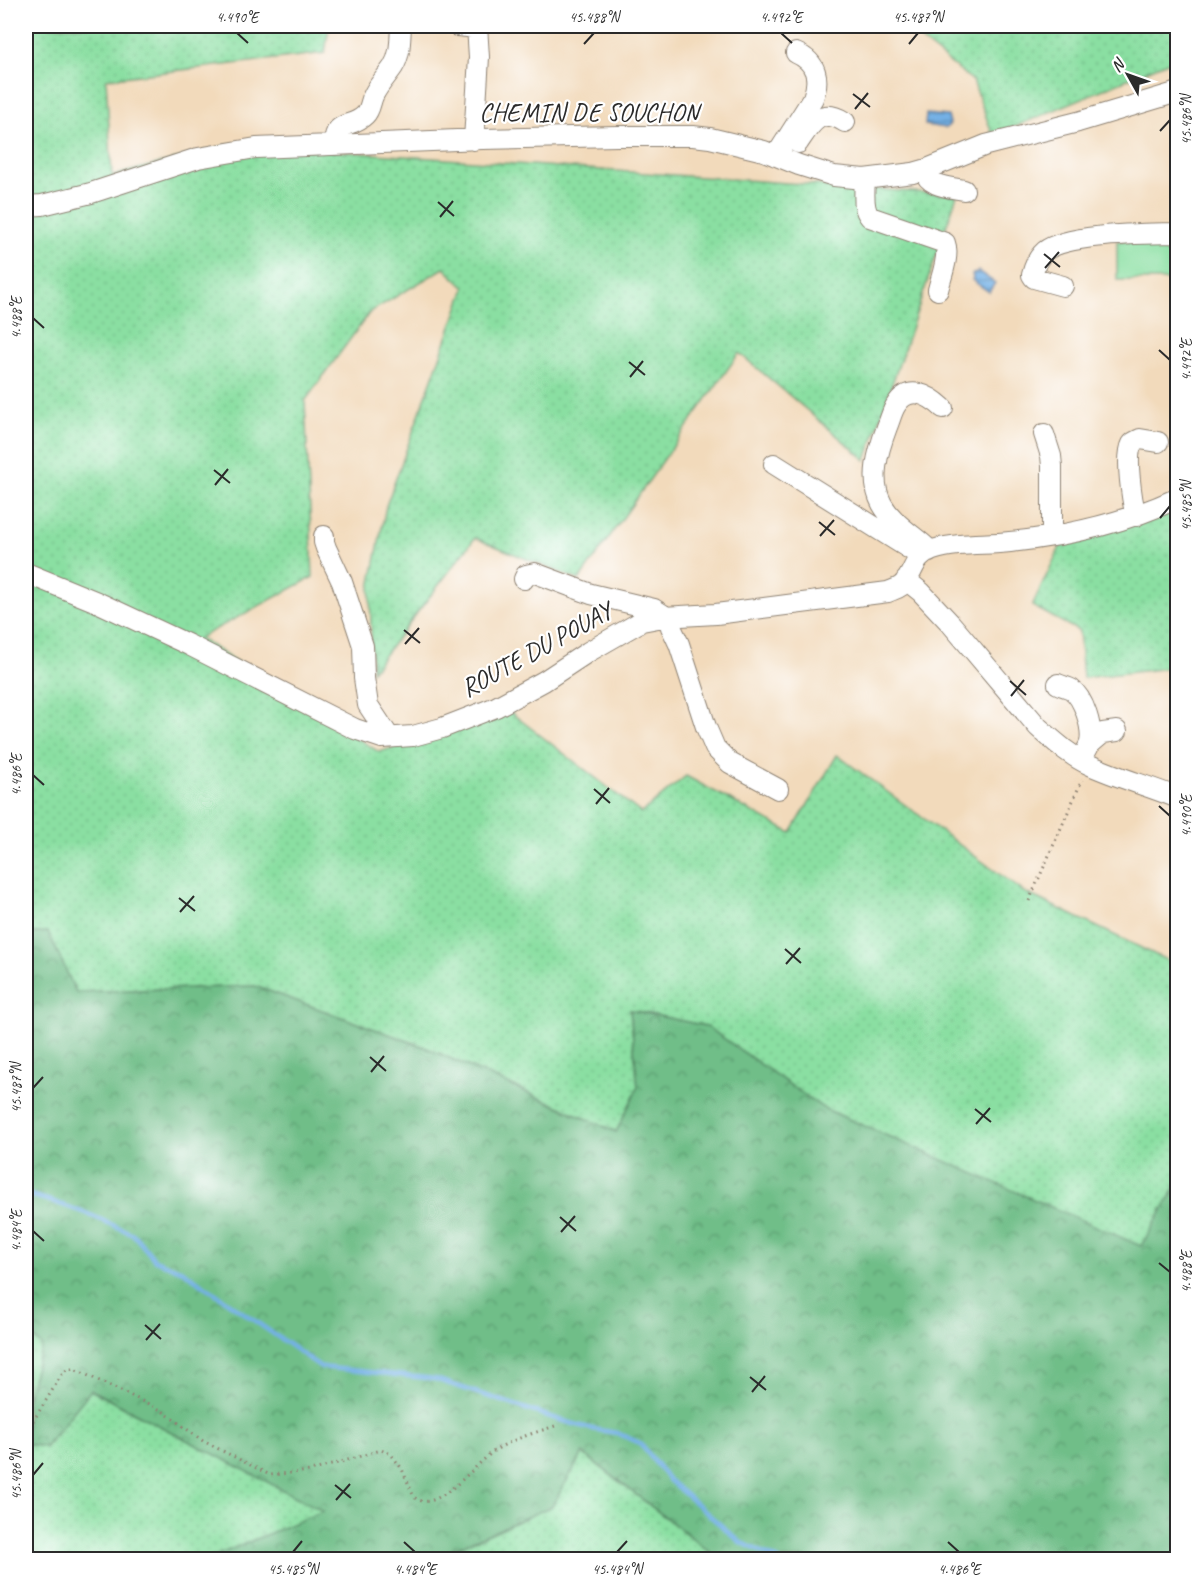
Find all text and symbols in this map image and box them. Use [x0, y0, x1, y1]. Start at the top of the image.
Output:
text: 4.490°E [216, 8, 260, 27]
text: 45.488°N [569, 8, 622, 27]
text: 4.492°E [760, 8, 804, 27]
text: 45.487°N [893, 8, 946, 27]
north arrow [1098, 45, 1158, 105]
text: N [1106, 53, 1130, 76]
text: 45.486°N [1177, 92, 1196, 145]
street label: CHEMIN DE SOUCHON [479, 96, 703, 129]
text: 4.488°E [7, 295, 26, 339]
text: 4.492°E [1177, 337, 1196, 381]
text: 45.485°N [1177, 478, 1196, 531]
street label: ROUTE DU POUAY [455, 593, 621, 704]
text: 4.486°E [7, 752, 26, 796]
text: 4.490°E [1177, 793, 1196, 837]
text: 45.487°N [7, 1060, 26, 1113]
text: 4.484°E [7, 1208, 26, 1252]
text: 4.488°E [1177, 1249, 1196, 1293]
text: 45.486°N [7, 1447, 26, 1500]
text: 45.485°N [268, 1560, 321, 1579]
text: 4.484°E [394, 1560, 438, 1579]
text: 45.484°N [592, 1560, 645, 1579]
text: 4.486°E [938, 1560, 982, 1579]

